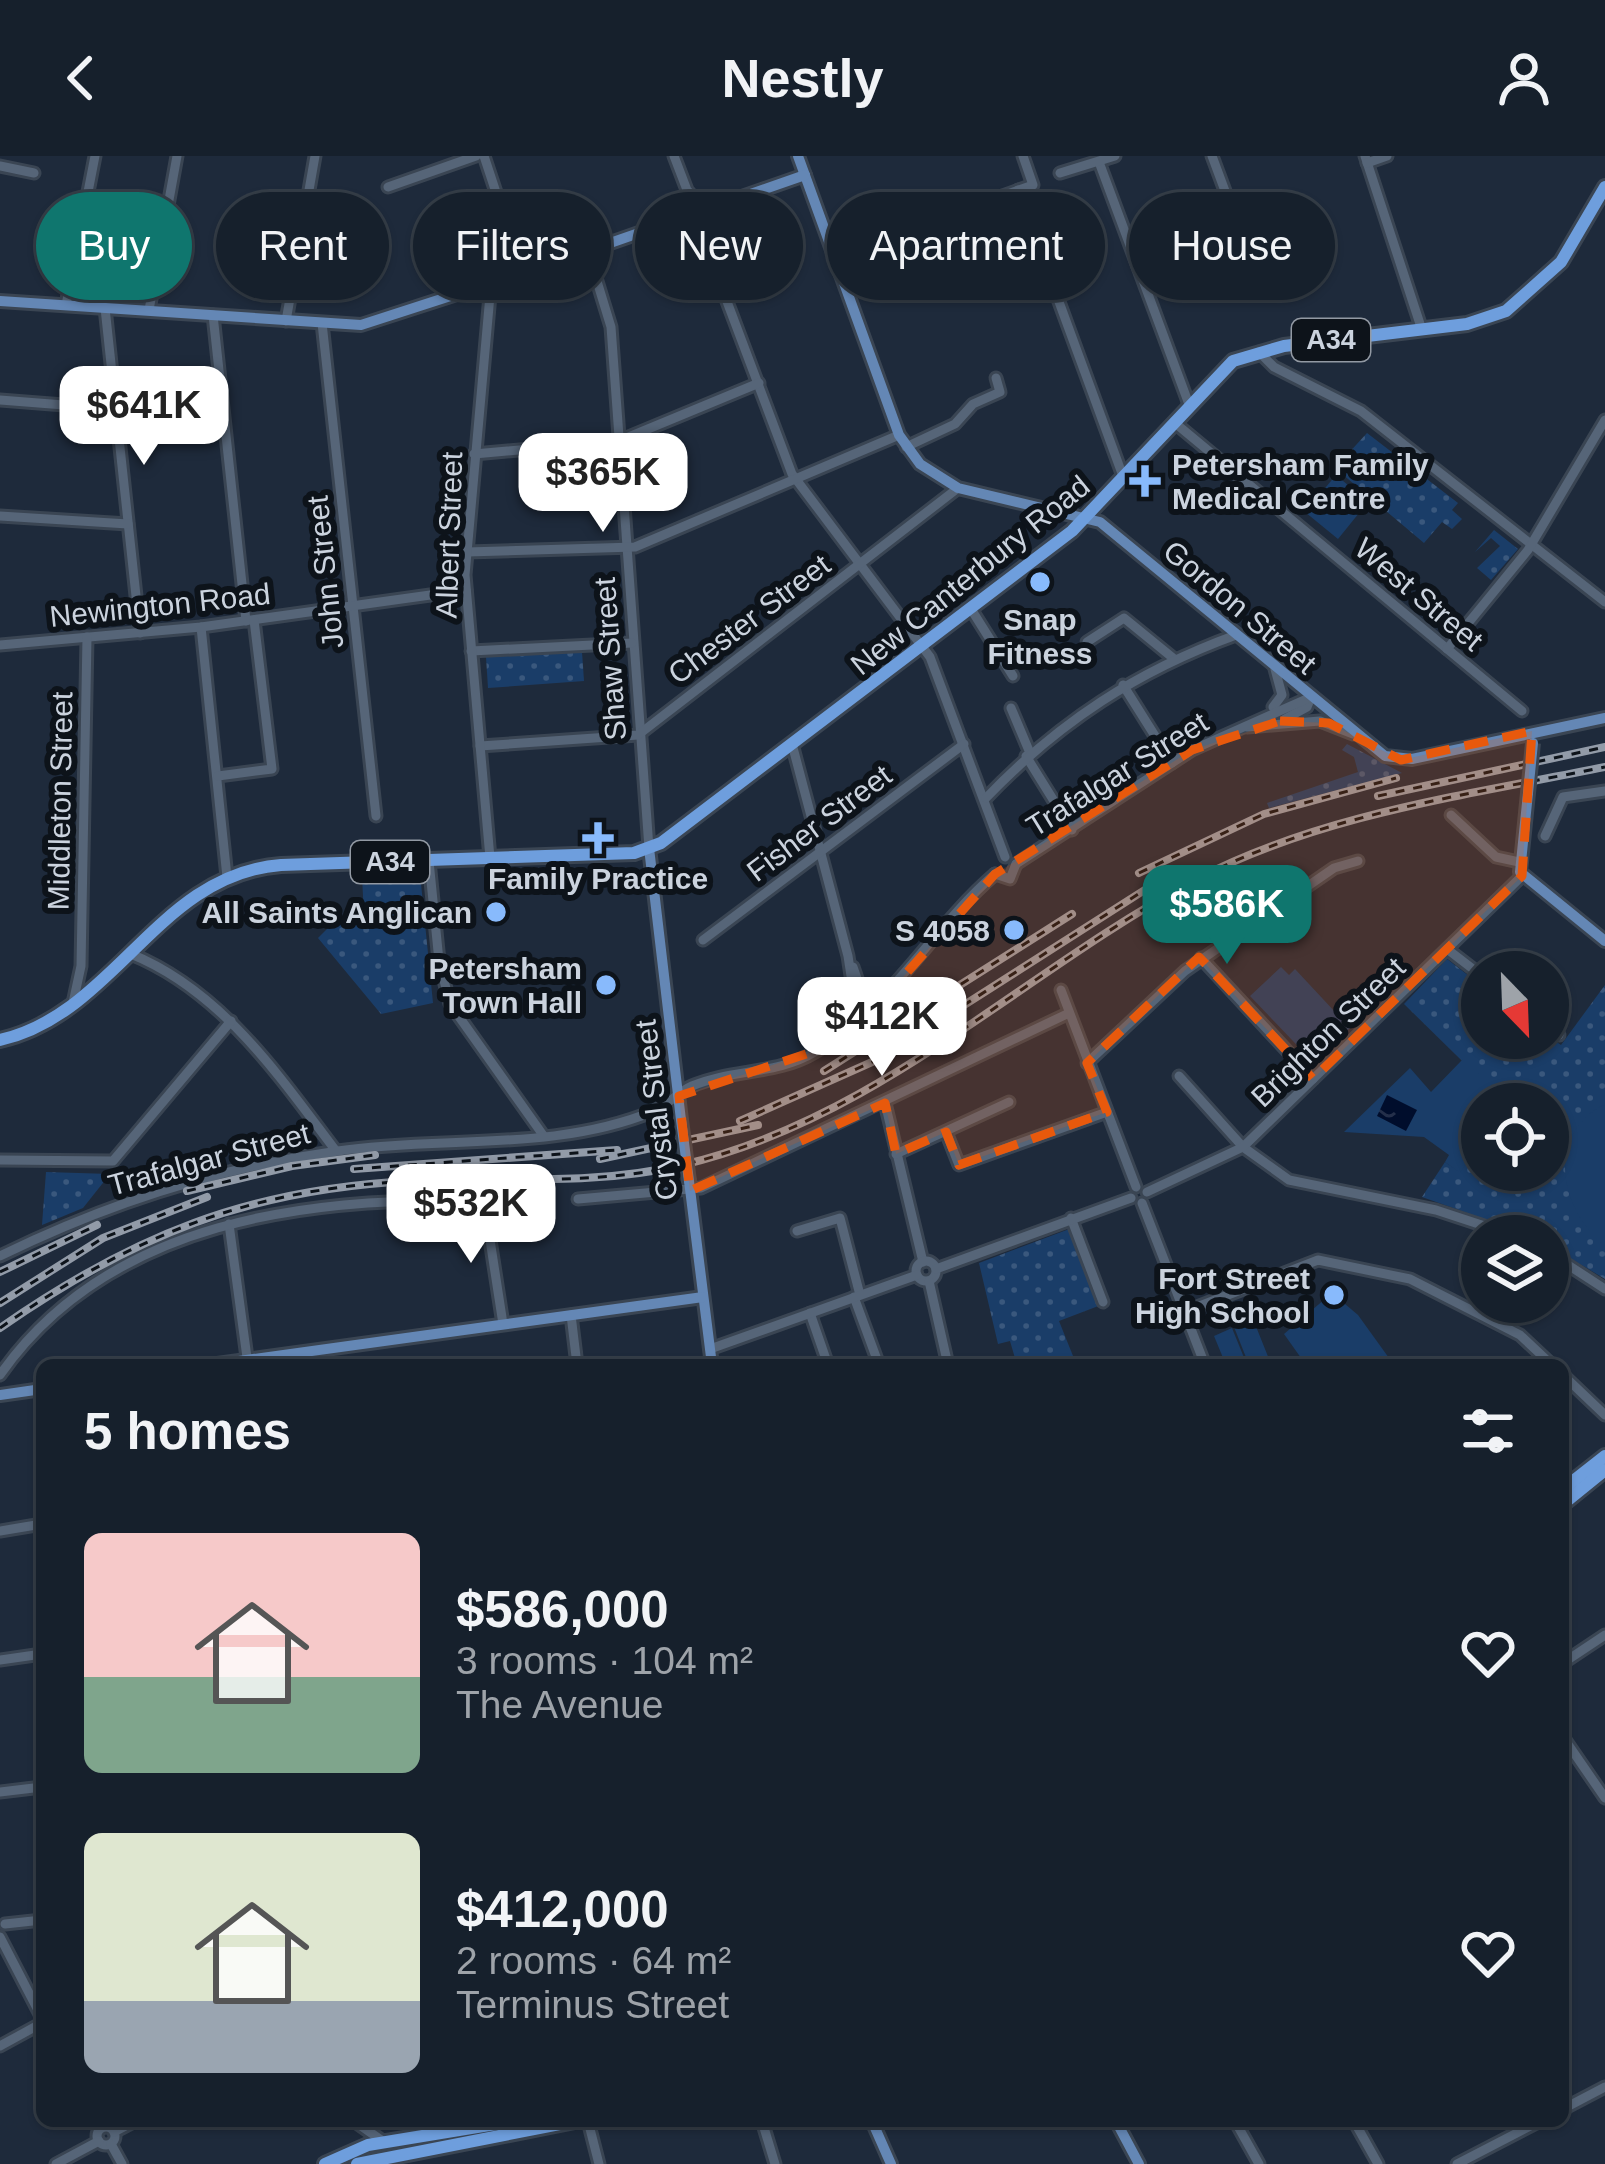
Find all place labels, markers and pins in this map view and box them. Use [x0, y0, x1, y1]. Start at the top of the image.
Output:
pin: $641K [60, 366, 228, 468]
pin: $365K [519, 433, 687, 535]
place label: Petersham Family Medical Centre [1172, 448, 1429, 515]
marker: Petersham Family Medical Centre [1129, 465, 1161, 497]
marker: Snap Fitness [1027, 569, 1053, 595]
place label: Snap Fitness [987, 603, 1093, 670]
marker: Family Practice [582, 822, 614, 854]
place label: Family Practice [488, 862, 708, 895]
pin: $586K [1143, 865, 1311, 967]
place label: All Saints Anglican [201, 896, 472, 929]
marker: All Saints Anglican [483, 899, 509, 925]
place label: S 4058 [895, 914, 990, 947]
marker: S 4058 [1001, 917, 1027, 943]
place label: Petersham Town Hall [429, 952, 582, 1019]
marker: Petersham Town Hall [593, 972, 619, 998]
pin: $412K [798, 977, 966, 1079]
pin: $532K [387, 1164, 555, 1266]
place label: Fort Street High School [1135, 1262, 1310, 1329]
marker: Fort Street High School [1321, 1282, 1347, 1308]

